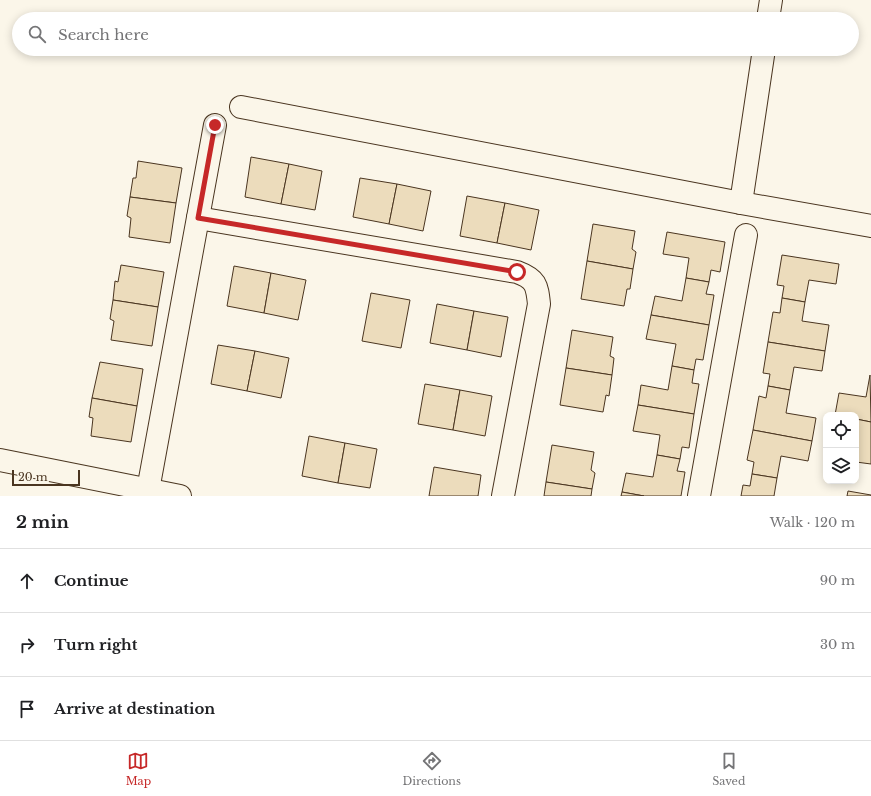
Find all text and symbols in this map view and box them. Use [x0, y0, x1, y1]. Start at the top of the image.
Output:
search box [12, 12, 859, 56]
icon: search [26, 23, 48, 45]
text: Search here [58, 25, 149, 44]
route end [206, 116, 224, 134]
route start [508, 263, 526, 281]
map controls [823, 412, 859, 484]
button: locate [823, 412, 859, 448]
button: layers [823, 448, 859, 484]
scale bar [12, 468, 80, 487]
text: 20 m [18, 470, 48, 484]
text: 2 min [16, 512, 69, 533]
text: Walk · 120 m [770, 514, 855, 531]
icon: ahead [16, 570, 38, 592]
text: Continue [54, 571, 129, 590]
text: 90 m [820, 572, 855, 589]
icon: right [16, 634, 38, 656]
text: Turn right [54, 635, 137, 654]
text: 30 m [820, 636, 855, 653]
icon: arrive [16, 698, 38, 720]
text: Arrive at destination [54, 699, 215, 718]
tab: Map [126, 750, 151, 788]
tab: Directions [402, 750, 461, 788]
tab: Saved [712, 750, 745, 788]

